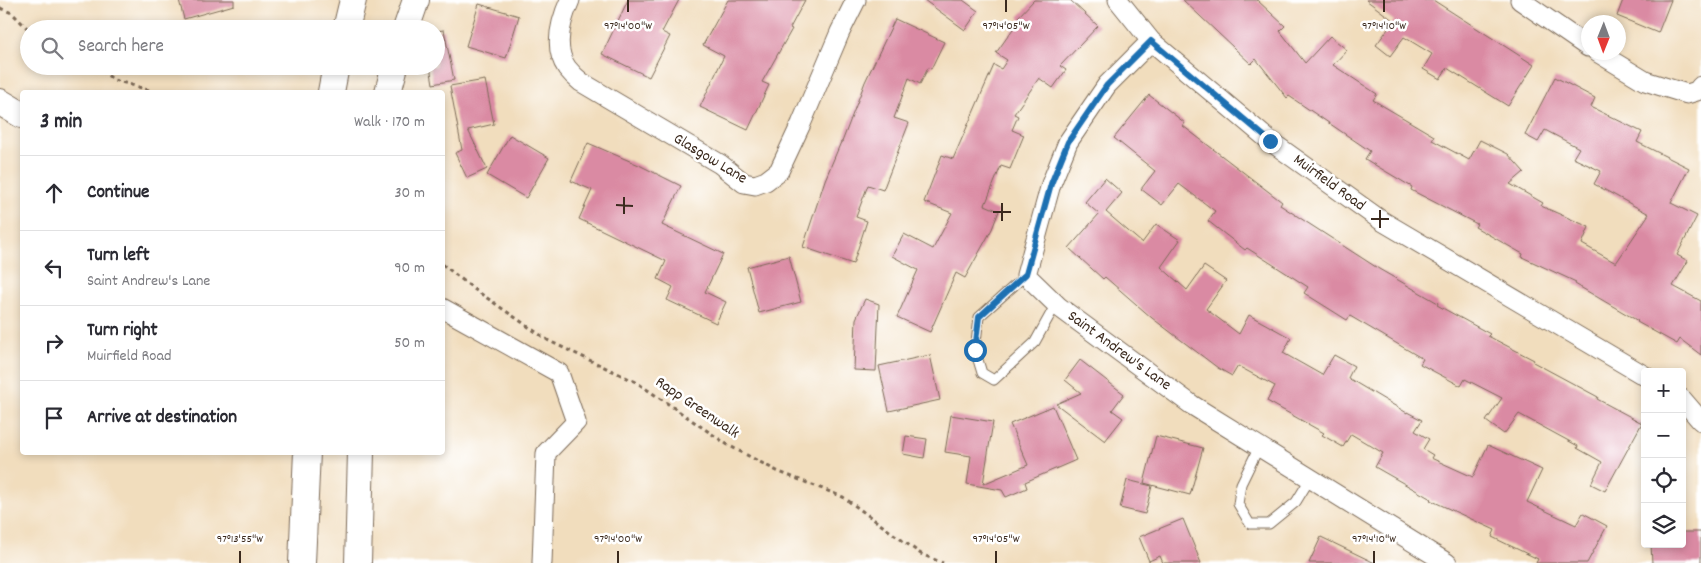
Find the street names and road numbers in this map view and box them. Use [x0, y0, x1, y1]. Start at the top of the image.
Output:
street label: Glasgow Lane [669, 128, 751, 190]
street label: Muirfield Road [1288, 149, 1370, 217]
street label: Saint Andrew's Lane [1062, 305, 1176, 397]
street label: Rapp Greenwalk [650, 371, 744, 445]

